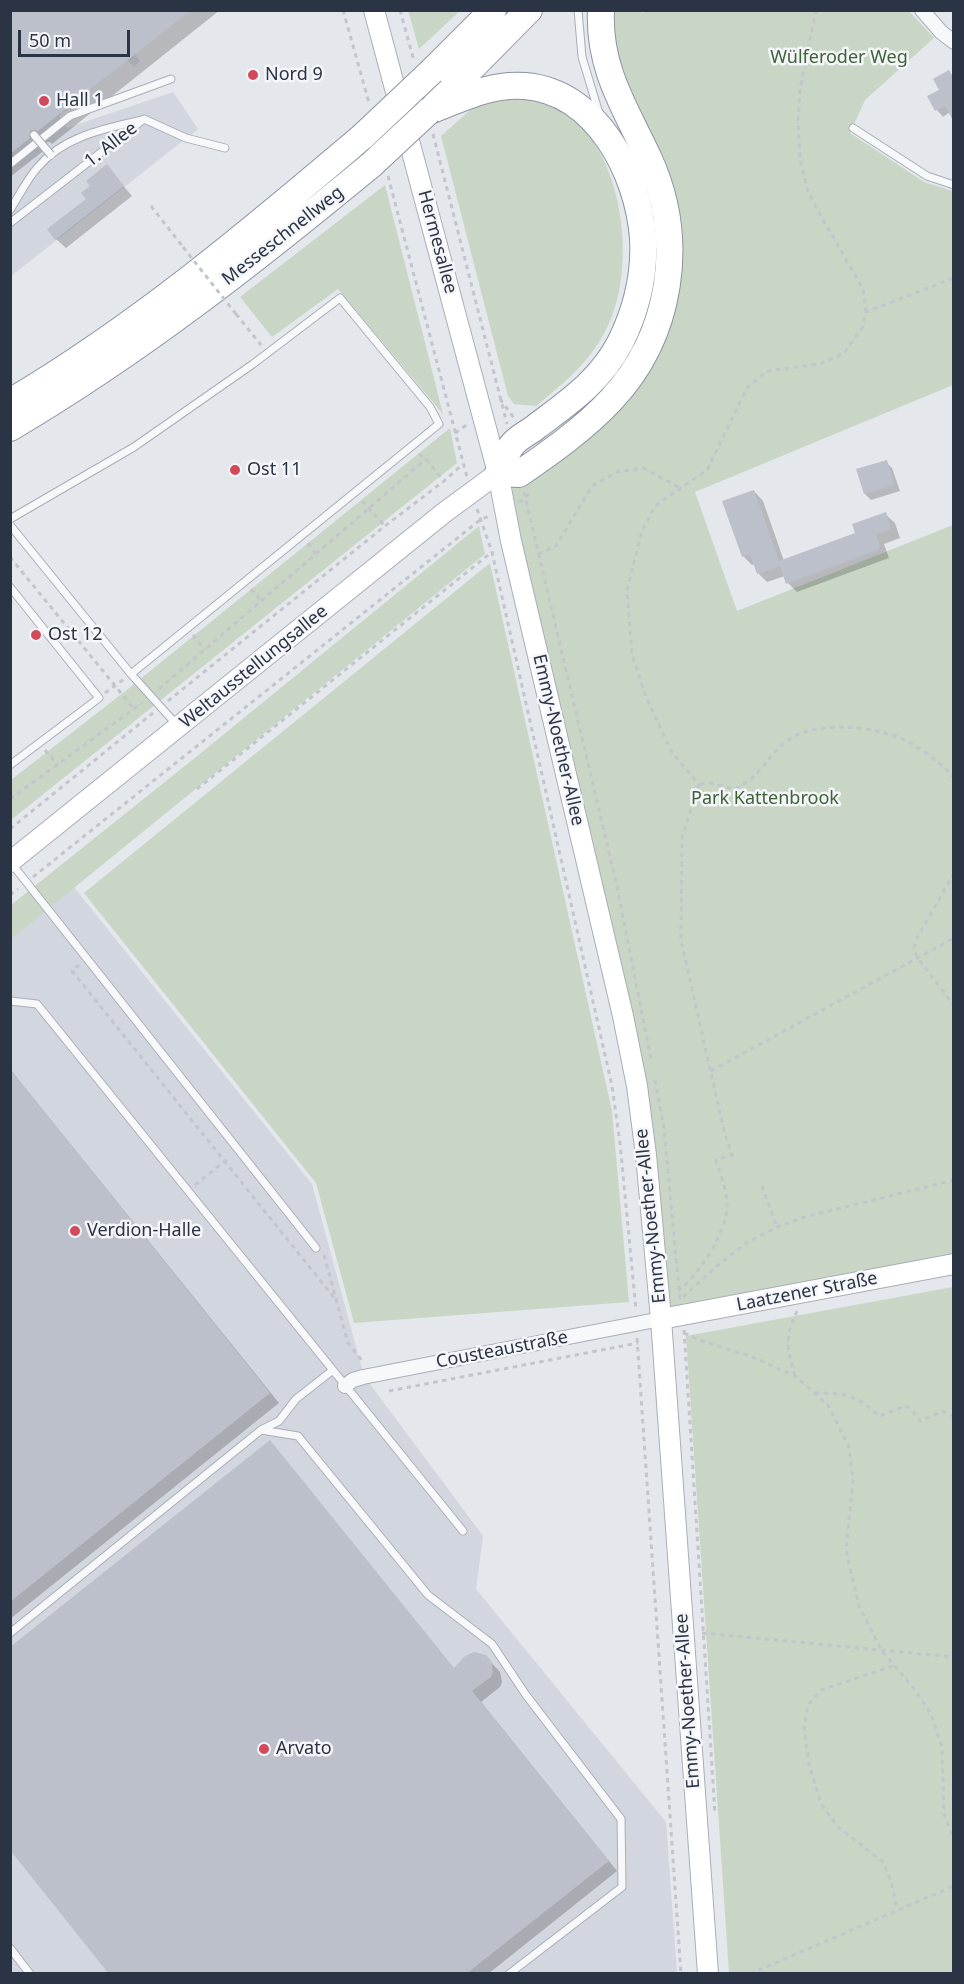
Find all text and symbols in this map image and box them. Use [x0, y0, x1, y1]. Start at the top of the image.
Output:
scale bar [21, 18, 134, 56]
text: 50 m [29, 28, 71, 52]
park label: Wülferoder Weg [770, 47, 908, 69]
place label: Nord 9 [265, 64, 323, 86]
marker: Nord 9 [246, 68, 260, 82]
place label: Hall 1 [56, 90, 104, 112]
marker: Hall 1 [37, 94, 51, 108]
street label: 1. Allee [80, 118, 142, 172]
street label: Messeschnellweg [218, 182, 348, 290]
street label: Hermesallee [413, 188, 461, 296]
place label: Ost 11 [247, 459, 301, 481]
marker: Ost 11 [228, 463, 242, 477]
street label: Weltausstellungsallee [176, 601, 332, 733]
place label: Ost 12 [48, 624, 102, 646]
marker: Ost 12 [29, 628, 43, 642]
street label: Emmy-Noether-Allee [528, 652, 588, 828]
park label: Park Kattenbrook [691, 788, 839, 810]
street label: Emmy-Noether-Allee [631, 1128, 671, 1304]
place label: Verdion-Halle [87, 1220, 201, 1242]
marker: Verdion-Halle [68, 1224, 82, 1238]
street label: Laatzener Straße [735, 1268, 879, 1316]
street label: Cousteaustraße [434, 1327, 570, 1373]
street label: Emmy-Noether-Allee [671, 1613, 705, 1789]
place label: Arvato [276, 1738, 332, 1760]
marker: Arvato [257, 1742, 271, 1756]

